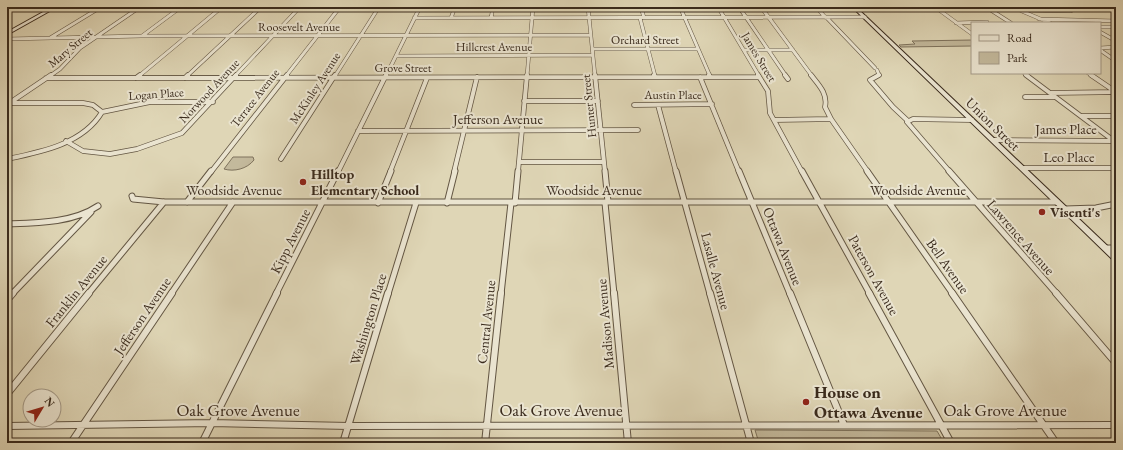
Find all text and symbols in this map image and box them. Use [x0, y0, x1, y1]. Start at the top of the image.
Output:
street label: Roosevelt Avenue [258, 19, 340, 35]
legend [971, 22, 1101, 74]
street label: Mary Street [44, 25, 96, 71]
street label: James Street [737, 28, 780, 85]
text: Road [1007, 30, 1033, 46]
street label: Orchard Street [611, 32, 679, 48]
street label: Hillcrest Avenue [456, 39, 532, 55]
street label: McKinley Avenue [286, 49, 344, 127]
text: Park [1007, 50, 1028, 66]
street label: Norwood Avenue [175, 55, 243, 127]
street label: Grove Street [375, 60, 432, 76]
street label: Terrace Avenue [227, 65, 283, 131]
street label: Hunter Street [578, 73, 600, 138]
street label: Logan Place [128, 84, 184, 104]
street label: Austin Place [643, 87, 702, 103]
street label: Union Street [962, 94, 1025, 155]
street label: Jefferson Avenue [452, 110, 543, 128]
street label: James Place [1034, 120, 1097, 138]
street label: Leo Place [1044, 148, 1095, 166]
place label: Hilltop Elementary School [311, 165, 419, 199]
marker: Hilltop Elementary School [298, 177, 308, 187]
street label: Woodside Avenue [186, 181, 282, 199]
street label: Woodside Avenue [546, 181, 642, 199]
street label: Woodside Avenue [870, 181, 966, 199]
street label: Lawrence Avenue [983, 195, 1059, 279]
place label: Visenti's [1050, 203, 1100, 221]
street label: Ottawa Avenue [759, 204, 807, 288]
street label: Kipp Avenue [266, 205, 314, 276]
marker: Visenti's [1037, 207, 1047, 217]
street label: Lasalle Avenue [697, 231, 735, 312]
street label: Paterson Avenue [845, 232, 904, 319]
street label: Bell Avenue [922, 235, 974, 298]
street label: Franklin Avenue [41, 251, 111, 331]
street label: Washington Place [346, 271, 391, 367]
street label: Jefferson Avenue [109, 273, 175, 359]
street label: Madison Avenue [592, 278, 618, 370]
street label: Central Avenue [473, 279, 499, 365]
place label: House on Ottawa Avenue [814, 381, 923, 423]
north arrow [22, 388, 62, 428]
text: N [42, 394, 58, 410]
marker: House on Ottawa Avenue [801, 397, 811, 407]
street label: Oak Grove Avenue [176, 399, 300, 421]
street label: Oak Grove Avenue [499, 399, 623, 421]
street label: Oak Grove Avenue [943, 399, 1067, 421]

